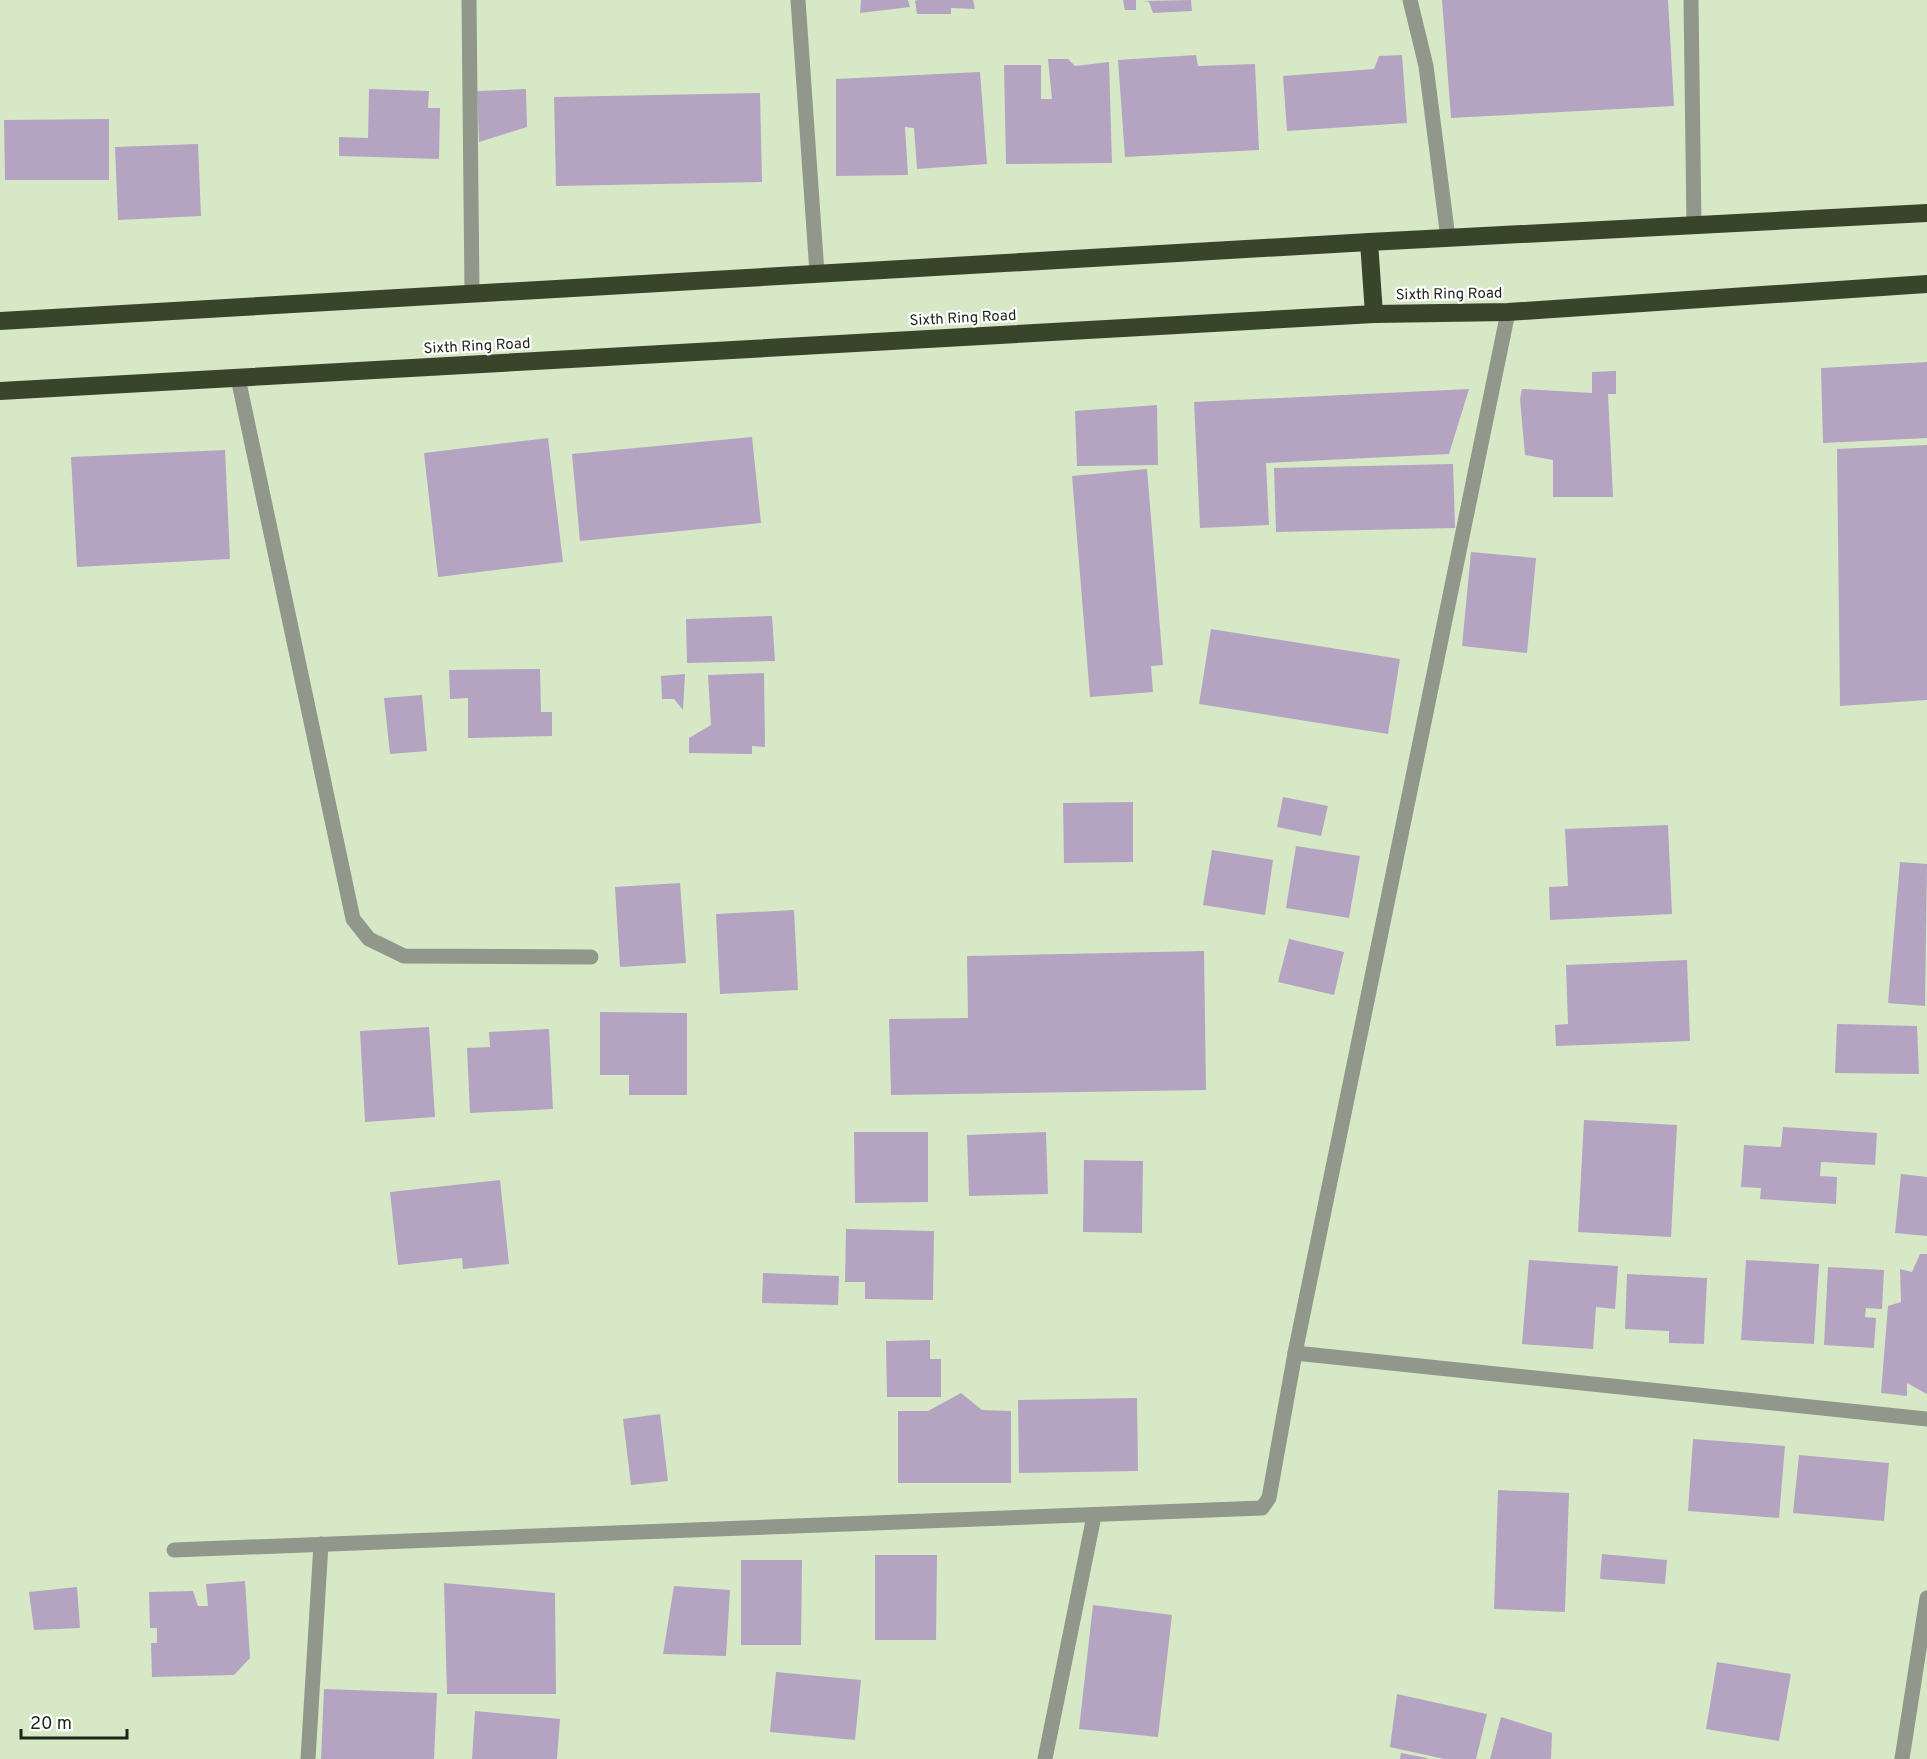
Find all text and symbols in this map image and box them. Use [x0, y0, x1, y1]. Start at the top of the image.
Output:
street label: Sixth Ring Road [1395, 285, 1503, 305]
street label: Sixth Ring Road [909, 307, 1017, 331]
street label: Sixth Ring Road [423, 335, 531, 359]
scale bar [21, 1702, 128, 1740]
text: 20 m [30, 1713, 72, 1736]

